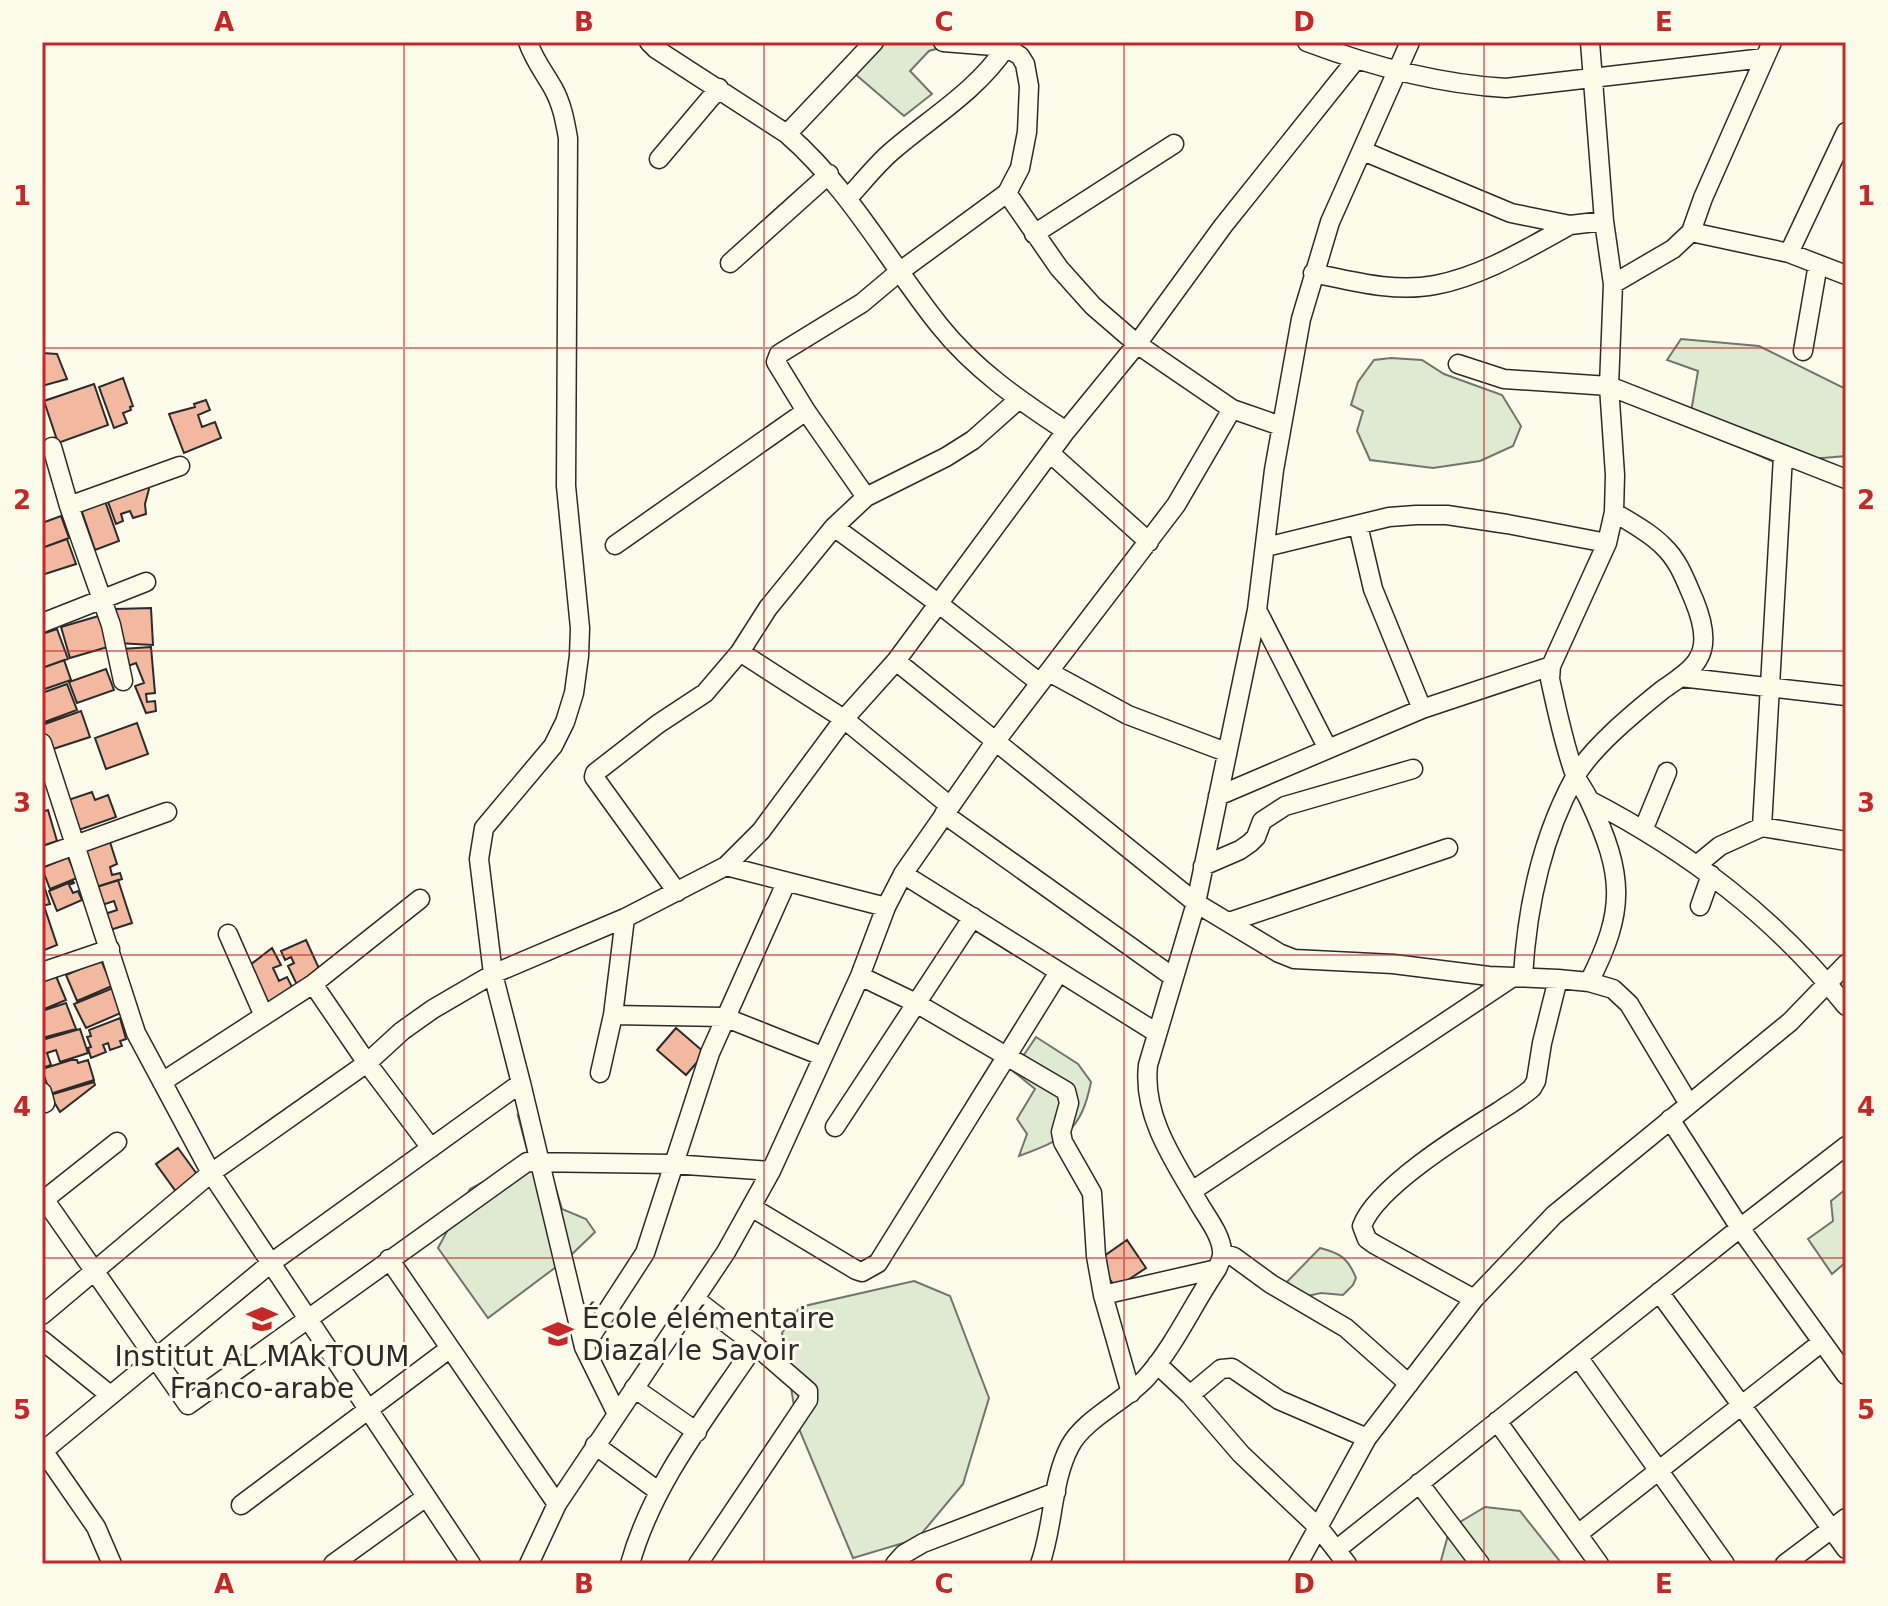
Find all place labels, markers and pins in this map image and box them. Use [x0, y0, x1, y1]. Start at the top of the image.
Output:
place label: École élémentaire Diazal le Savoir [582, 1301, 835, 1367]
school or university icon: Institut AL MAkTOUM Franco-arabe [245, 1302, 279, 1336]
school or university icon: École élémentaire Diazal le Savoir [541, 1317, 575, 1351]
place label: Institut AL MAkTOUM Franco-arabe [115, 1340, 409, 1405]

